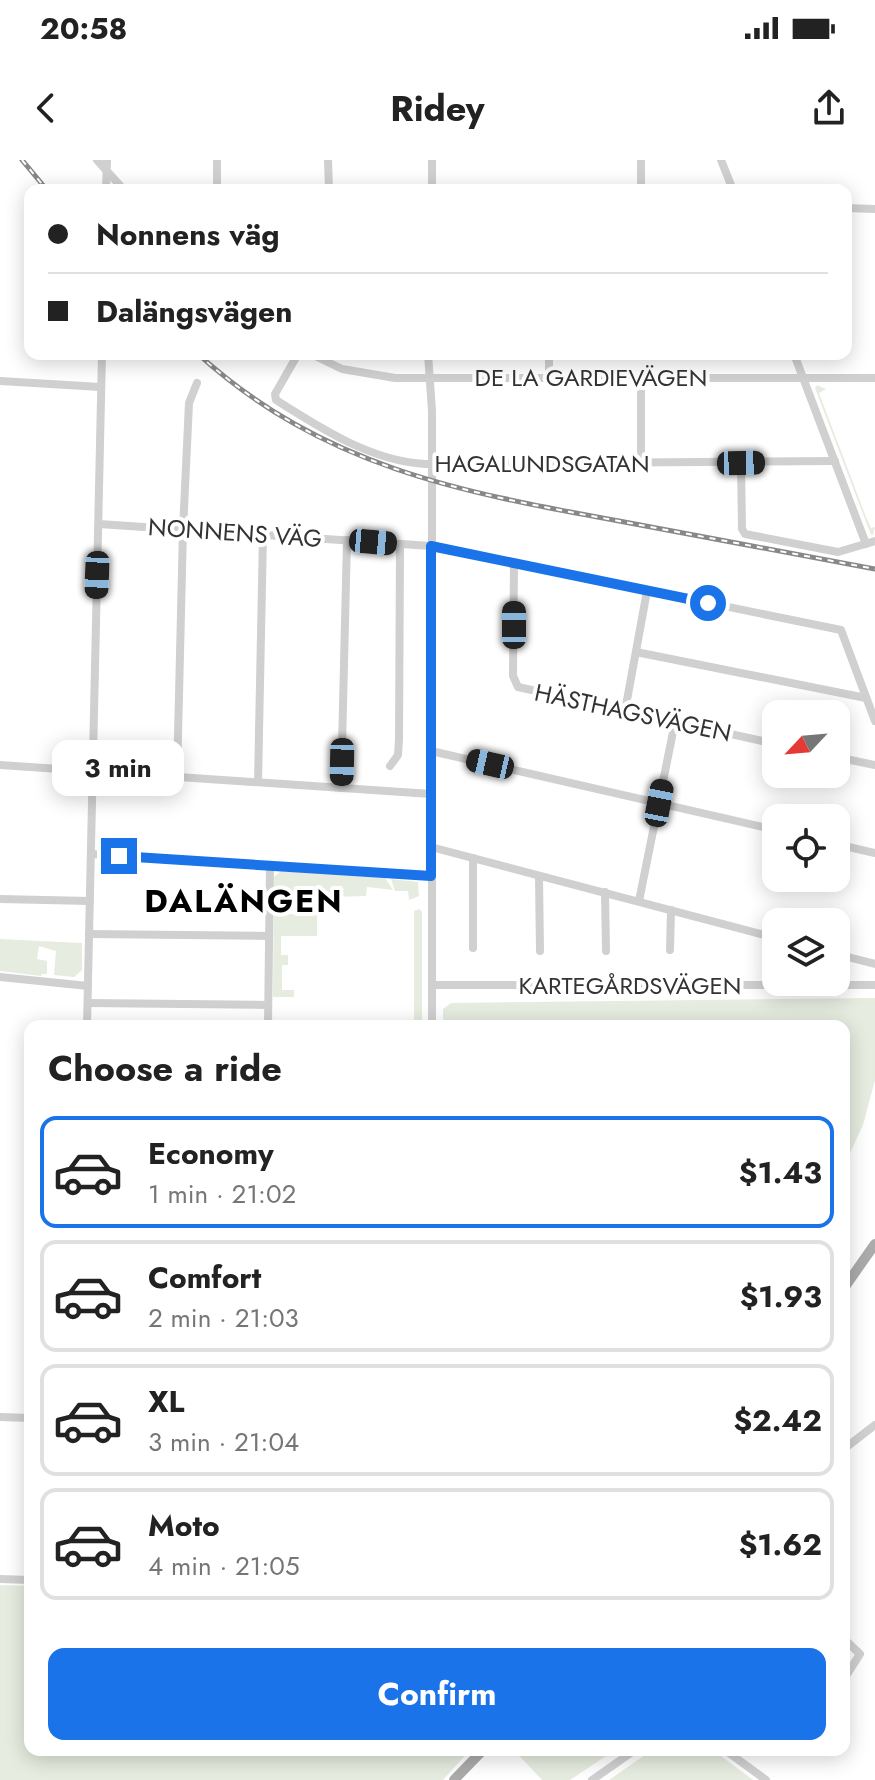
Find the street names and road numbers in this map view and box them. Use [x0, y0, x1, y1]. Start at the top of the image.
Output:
street label: DE LA GARDIEVÄGEN [475, 360, 707, 395]
street label: HAGALUNDSGATAN [434, 446, 650, 481]
street label: NONNENS VÄG [147, 509, 323, 556]
street label: HÄSTHAGSVÄGEN [531, 675, 735, 750]
street label: KARTEGÅRDSVÄGEN [519, 968, 741, 1003]

